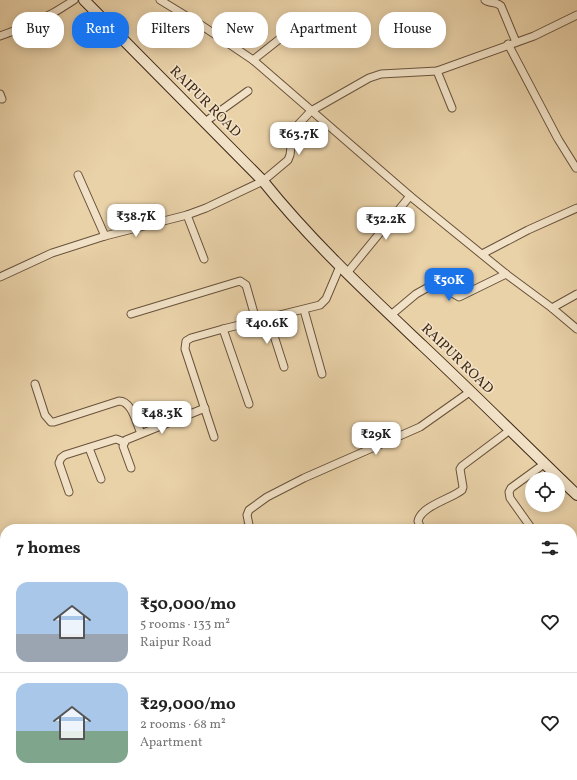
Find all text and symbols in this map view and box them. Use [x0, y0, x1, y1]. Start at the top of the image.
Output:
chip: Buy [12, 12, 64, 48]
chip: Rent [72, 12, 129, 48]
chip: Filters [137, 12, 204, 48]
chip: New [212, 12, 268, 48]
chip: Apartment [276, 12, 371, 48]
chip: House [379, 12, 446, 48]
street label: RAIPUR ROAD [165, 62, 245, 142]
pin: ₹63.7K [266, 122, 332, 156]
text: ₹63.7K [279, 126, 319, 144]
pin: ₹38.7K [103, 204, 169, 238]
pin: ₹32.2K [353, 207, 419, 241]
text: ₹38.7K [116, 208, 156, 226]
text: ₹32.2K [366, 211, 406, 229]
pin: ₹50K [425, 268, 473, 302]
text: ₹50K [434, 272, 464, 290]
pin: ₹40.6K [234, 311, 300, 345]
text: ₹40.6K [245, 315, 289, 333]
street label: RAIPUR ROAD [417, 320, 497, 398]
pin: ₹48.3K [129, 401, 195, 435]
text: ₹48.3K [141, 405, 183, 423]
pin: ₹29K [352, 422, 400, 456]
text: ₹29K [361, 426, 391, 444]
map controls [525, 472, 565, 512]
button: locate [525, 472, 565, 512]
text: 7 homes [16, 537, 81, 560]
icon: filters [539, 537, 561, 559]
text: ₹50,000/mo [140, 593, 236, 616]
icon: home [48, 598, 96, 646]
icon: heart [539, 611, 561, 633]
text: 5 rooms · 133 m² [140, 616, 230, 634]
text: Raipur Road [140, 634, 211, 652]
text: ₹29,000/mo [140, 693, 236, 716]
icon: home [48, 699, 96, 747]
icon: heart [539, 712, 561, 734]
text: 2 rooms · 68 m² [140, 716, 226, 734]
text: Apartment [140, 734, 203, 752]

